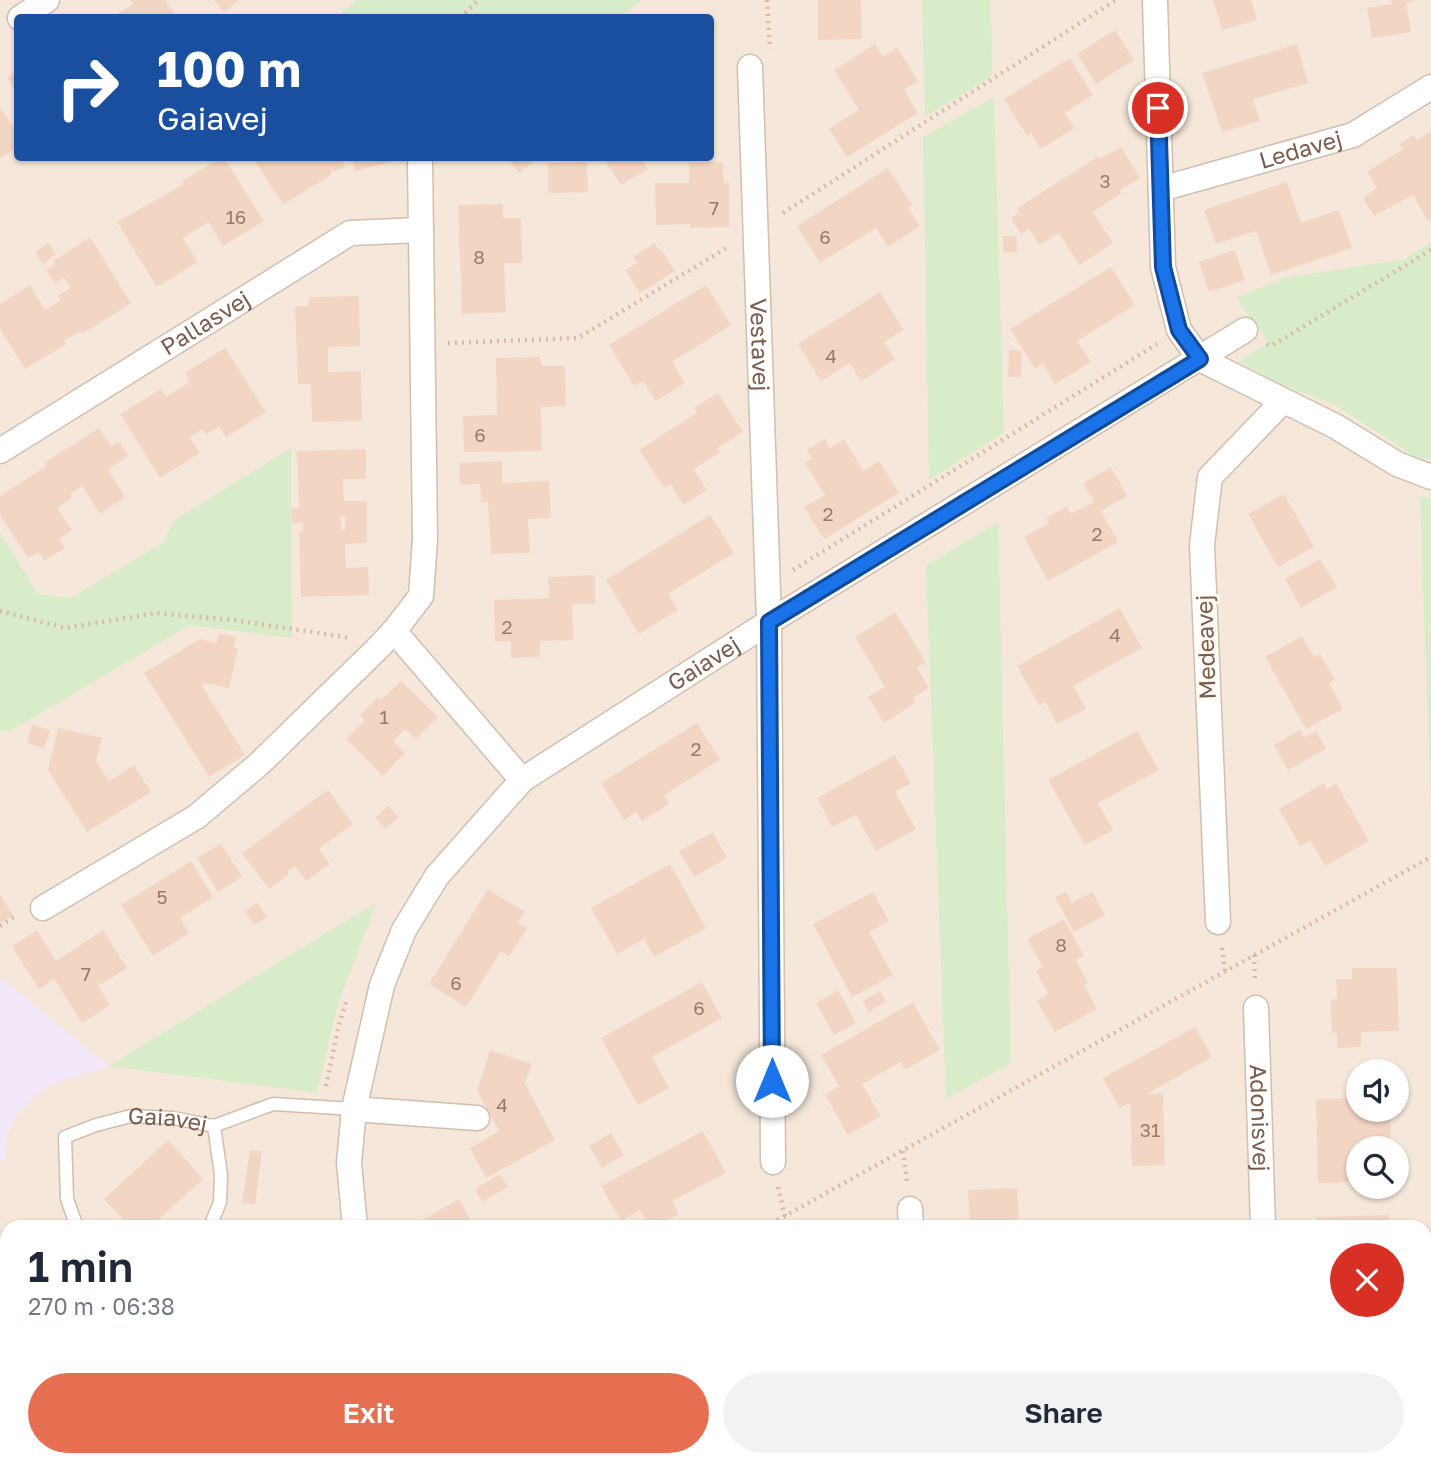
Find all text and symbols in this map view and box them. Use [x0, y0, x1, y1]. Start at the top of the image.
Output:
text: 100 m [157, 39, 301, 98]
icon: right [42, 42, 133, 133]
pin [1128, 78, 1188, 138]
icon: arrive [1139, 89, 1177, 127]
text: Gaiavej [157, 99, 268, 137]
street label: Ledavej [1256, 124, 1345, 174]
house number: 3 [1099, 169, 1111, 192]
house number: 7 [709, 196, 719, 219]
house number: 16 [226, 205, 246, 228]
house number: 6 [819, 225, 831, 248]
house number: 8 [473, 245, 485, 268]
street label: Pallasvej [155, 284, 255, 360]
street label: Vestavej [745, 298, 776, 392]
house number: 4 [825, 344, 837, 367]
house number: 6 [474, 423, 486, 446]
house number: 2 [822, 502, 834, 525]
house number: 2 [1091, 522, 1103, 545]
street label: Medeavej [1189, 594, 1221, 700]
house number: 2 [501, 615, 513, 638]
house number: 4 [1109, 623, 1121, 646]
street label: Gaiavej [662, 630, 744, 696]
house number: 1 [379, 705, 389, 728]
house number: 2 [690, 737, 702, 760]
house number: 5 [156, 885, 168, 908]
house number: 8 [1055, 933, 1067, 956]
house number: 7 [81, 962, 91, 985]
house number: 6 [450, 971, 462, 994]
house number: 6 [693, 996, 705, 1019]
position arrow [735, 1044, 809, 1118]
map controls [1346, 1059, 1409, 1199]
button: sound [1346, 1059, 1409, 1122]
street label: Adonisvej [1245, 1064, 1276, 1172]
house number: 4 [496, 1093, 508, 1116]
street label: Gaiavej [127, 1101, 210, 1137]
house number: 31 [1140, 1118, 1160, 1141]
button: search [1346, 1136, 1409, 1199]
text: 1 min [28, 1241, 133, 1291]
button: close [1330, 1243, 1404, 1317]
text: 270 m · 06:38 [28, 1292, 175, 1320]
button: Exit [28, 1373, 709, 1453]
button: Share [723, 1373, 1404, 1453]

